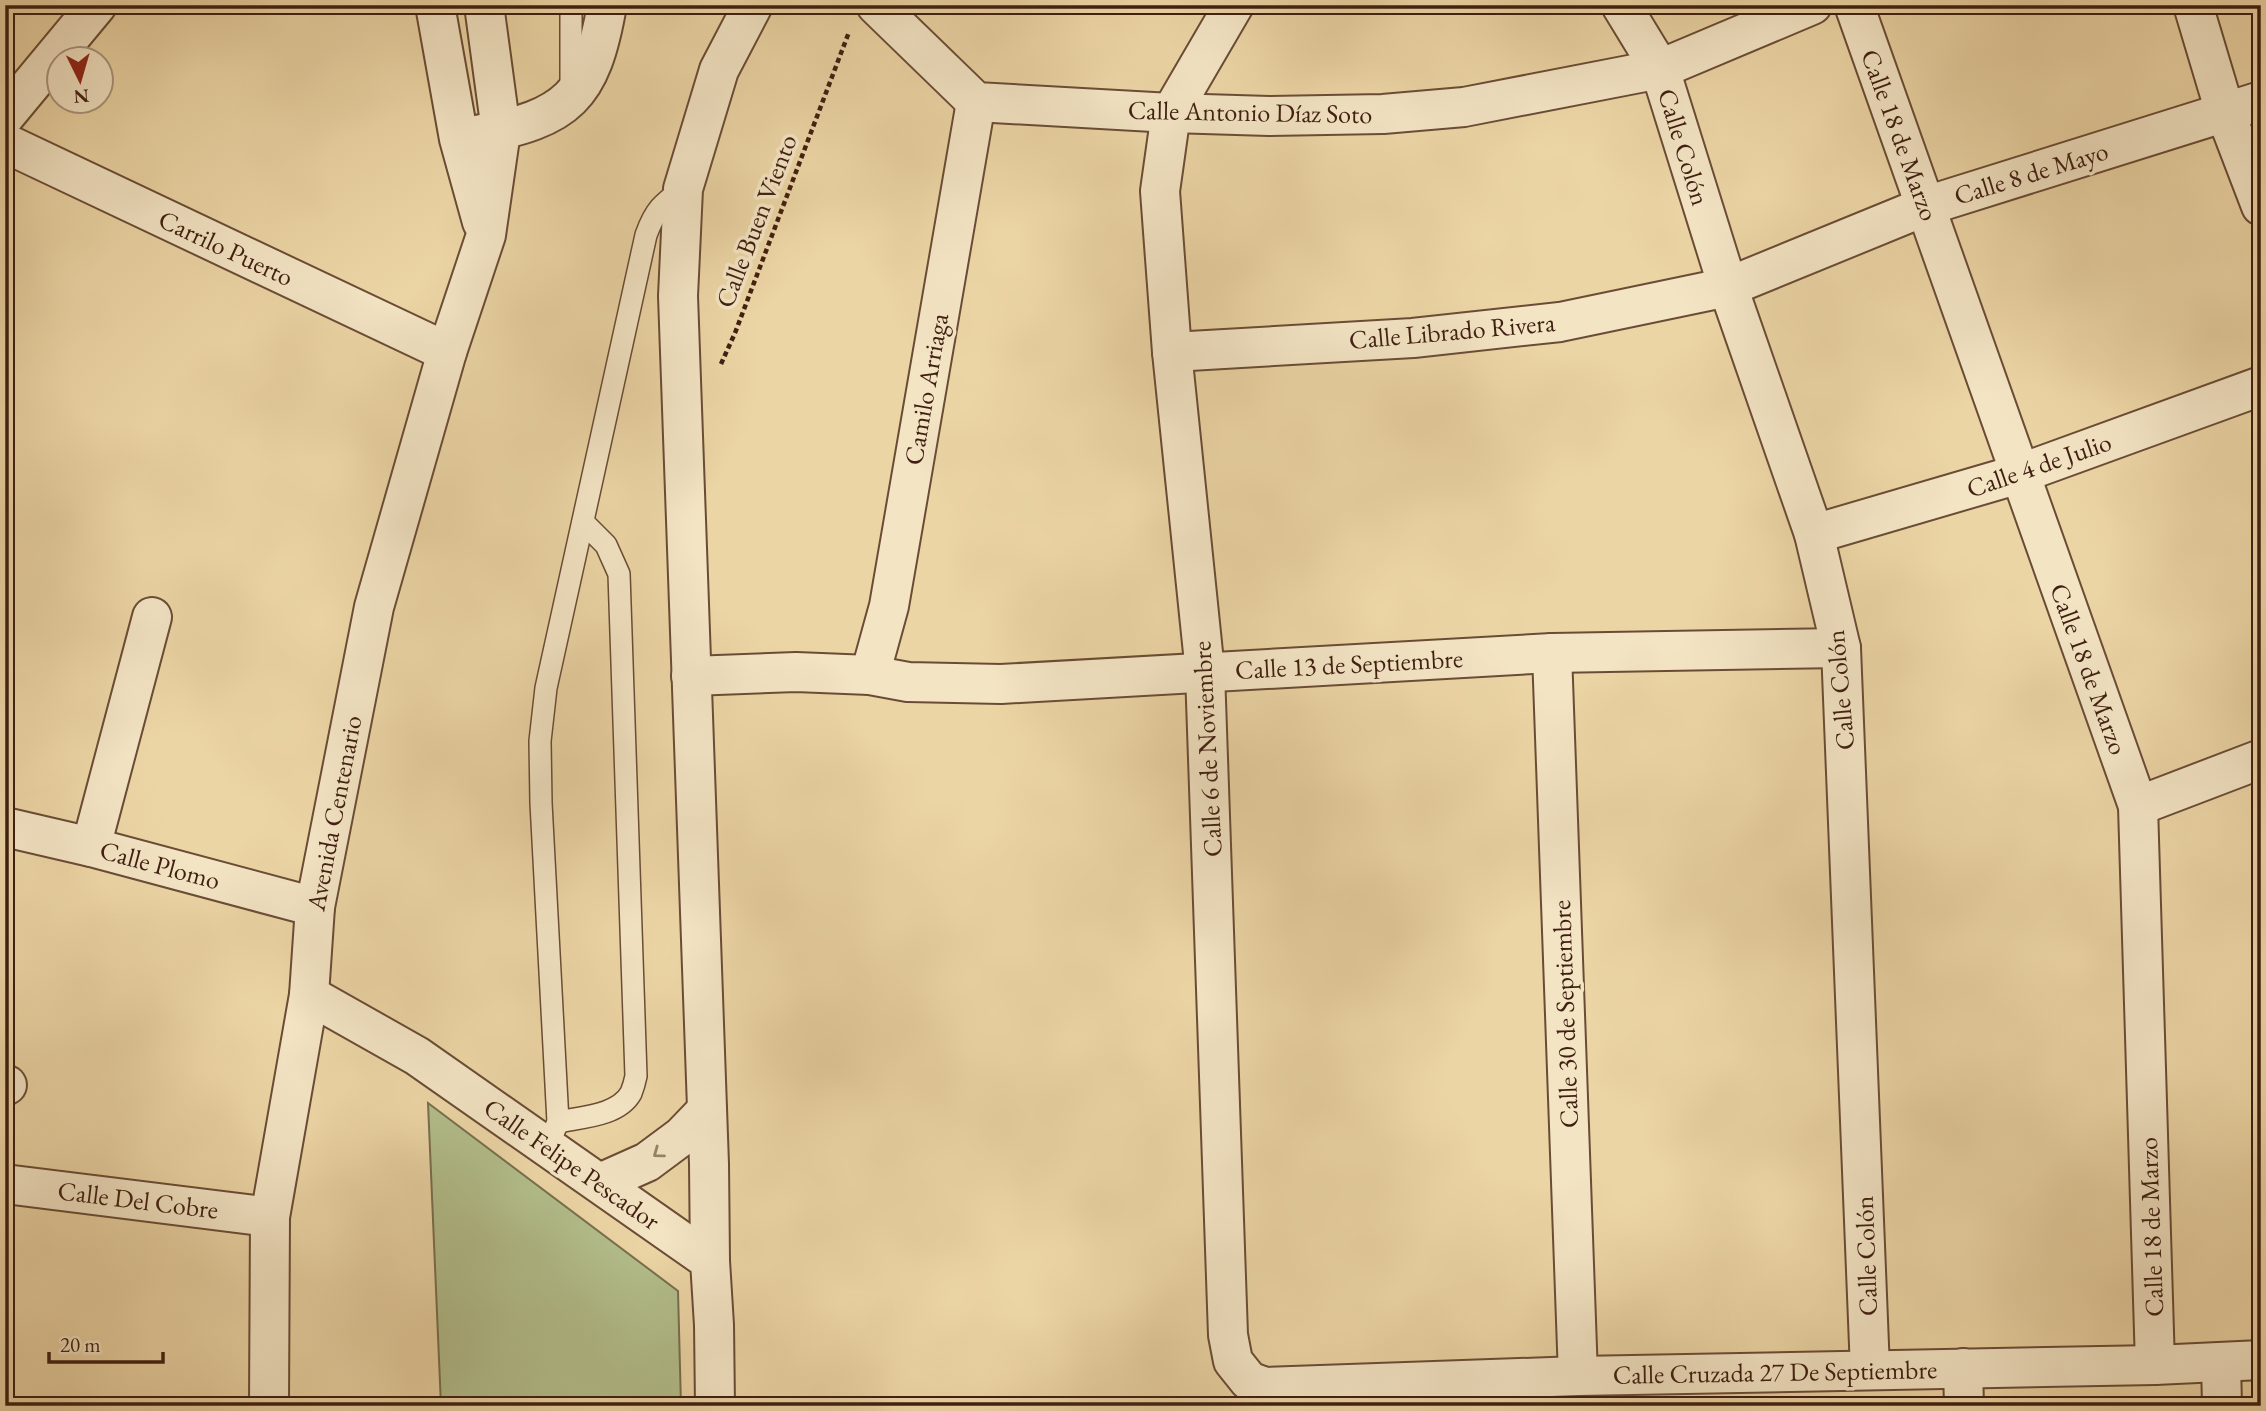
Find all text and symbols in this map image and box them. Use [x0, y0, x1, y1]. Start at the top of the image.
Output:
street label: Calle 18 de Marzo [1853, 45, 1947, 225]
north arrow [46, 46, 116, 116]
text: N [72, 83, 90, 110]
street label: Calle Colón [1650, 84, 1718, 210]
street label: Calle Antonio Díaz Soto [1128, 93, 1372, 131]
street label: Calle Buen Viento [707, 130, 805, 312]
street label: Calle 8 de Mayo [1950, 133, 2112, 213]
street label: Carrilo Puerto [153, 202, 299, 294]
street label: Calle Librado Rivera [1348, 305, 1557, 357]
street label: Camilo Arriaga [896, 310, 956, 468]
street label: Calle 4 de Julio [1962, 424, 2116, 506]
street label: Calle 18 de Marzo [2042, 579, 2136, 759]
street label: Calle Colón [1818, 628, 1862, 751]
street label: Calle 6 de Noviembre [1184, 640, 1230, 858]
street label: Calle 13 de Septiembre [1234, 641, 1464, 687]
street label: Avenida Centenario [298, 712, 370, 915]
street label: Calle Plomo [96, 833, 224, 897]
street label: Calle 30 de Septiembre [1544, 899, 1586, 1129]
street label: Calle Felipe Pescador [477, 1091, 667, 1238]
street label: Calle 18 de Marzo [2131, 1136, 2171, 1318]
one-way arrow [653, 1145, 666, 1158]
street label: Calle Del Cobre [56, 1173, 220, 1227]
street label: Calle Colón [1847, 1195, 1885, 1317]
scale bar [49, 1320, 163, 1364]
text: 20 m [60, 1331, 101, 1358]
street label: Calle Cruzada 27 De Septiembre [1613, 1352, 1937, 1392]

